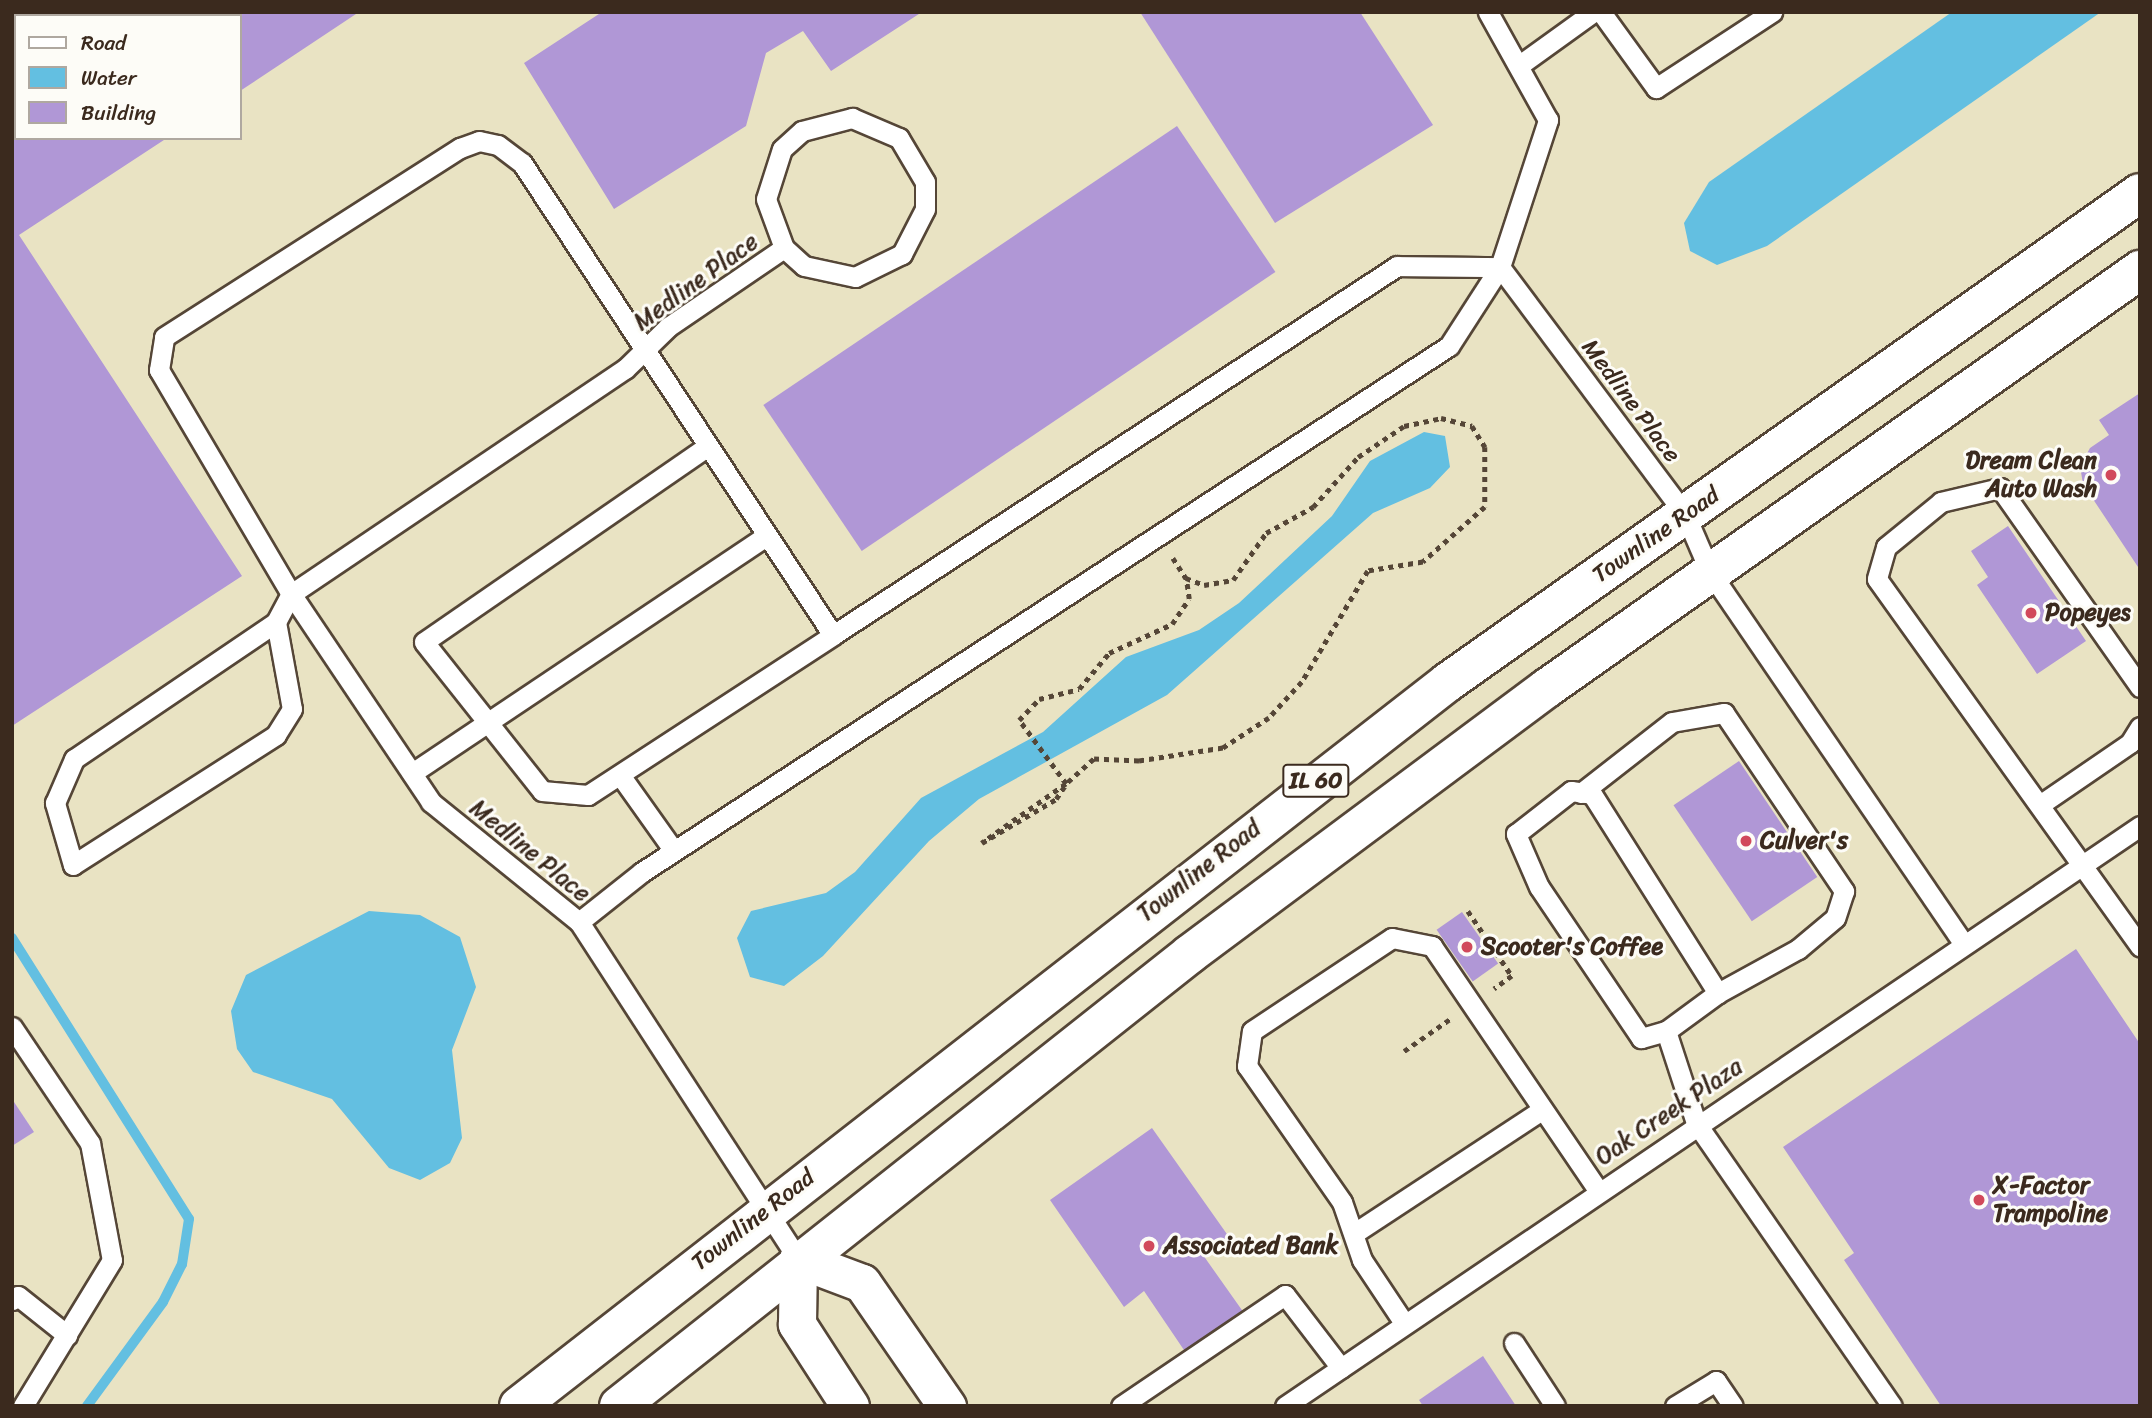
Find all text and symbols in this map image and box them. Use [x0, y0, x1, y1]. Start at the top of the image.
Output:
legend [14, 14, 242, 140]
text: Road [81, 24, 126, 62]
text: Water [81, 59, 136, 97]
text: Building [81, 94, 156, 132]
street label: Medline Place [628, 227, 764, 337]
street label: Medline Place [1575, 334, 1687, 468]
place label: Dream Clean Auto Wash [1965, 447, 2097, 503]
marker: Dream Clean Auto Wash [2103, 467, 2119, 483]
street label: Townline Road [1587, 481, 1725, 589]
place label: Popeyes [2045, 599, 2131, 627]
marker: Popeyes [2023, 605, 2039, 621]
road number: IL 60 [1281, 762, 1351, 800]
street label: Medline Place [464, 794, 596, 908]
street label: Townline Road [1132, 814, 1266, 928]
place label: Culver's [1760, 827, 1848, 855]
marker: Culver's [1738, 833, 1754, 849]
place label: Scooter's Coffee [1481, 933, 1663, 961]
marker: Scooter's Coffee [1459, 939, 1475, 955]
street label: Oak Creek Plaza [1590, 1052, 1748, 1172]
street label: Townline Road [686, 1163, 820, 1277]
place label: X-Factor Trampoline [1993, 1172, 2108, 1228]
marker: X-Factor Trampoline [1971, 1192, 1987, 1208]
place label: Associated Bank [1163, 1232, 1338, 1260]
marker: Associated Bank [1141, 1238, 1157, 1254]

